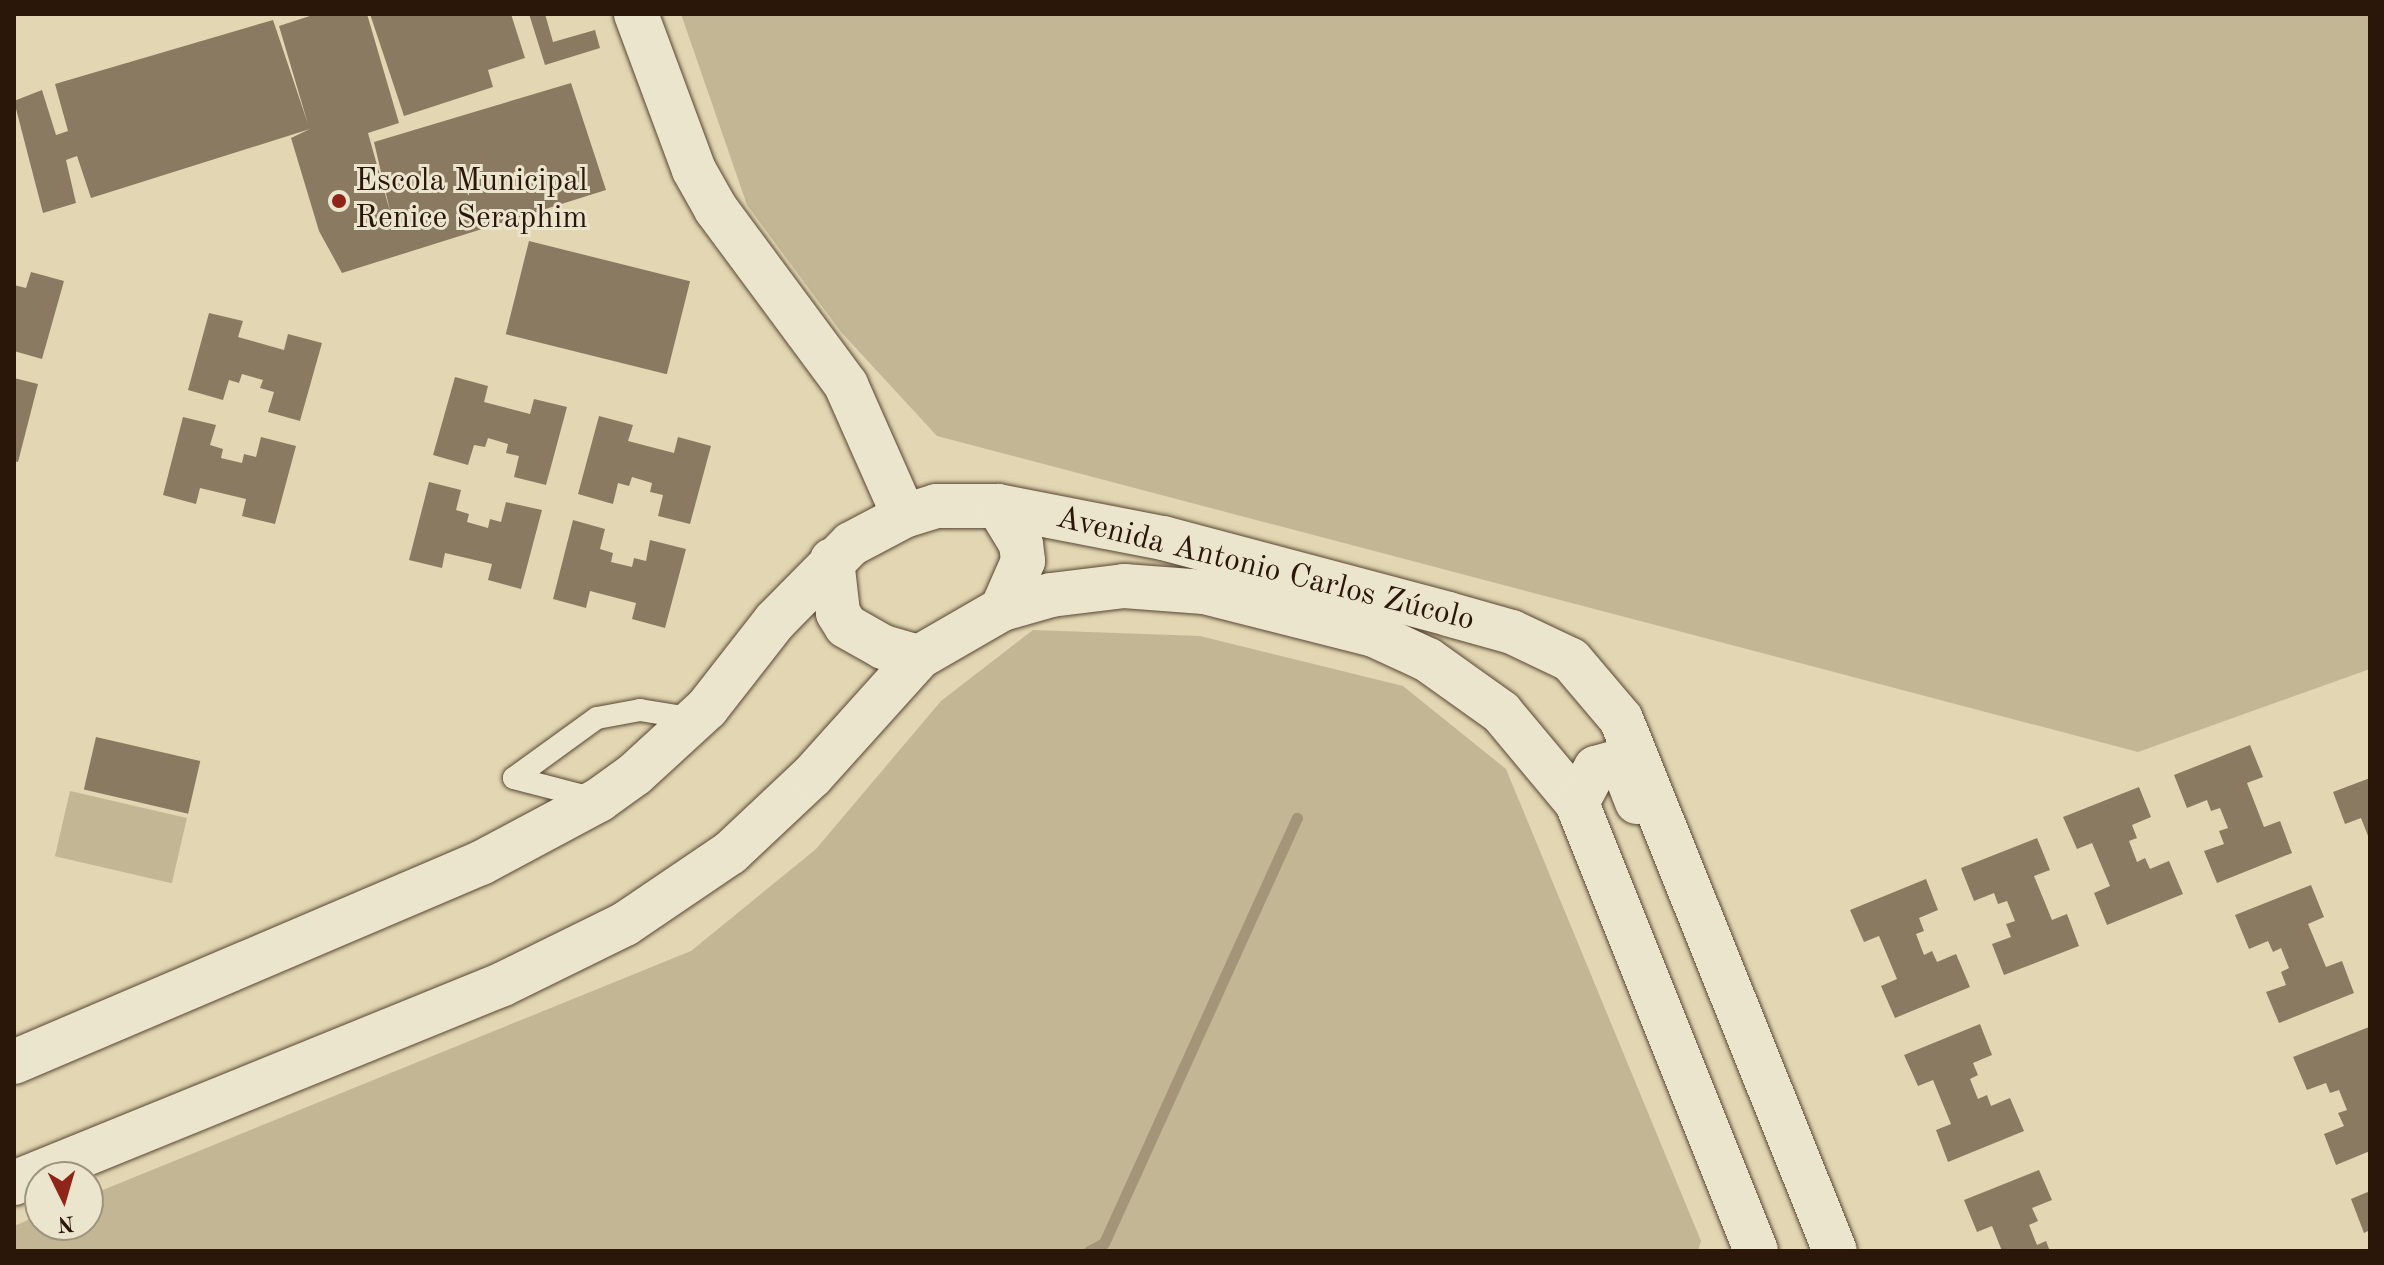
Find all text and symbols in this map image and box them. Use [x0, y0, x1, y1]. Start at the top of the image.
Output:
place label: Escola Municipal Renice Seraphim [355, 164, 588, 239]
marker: Escola Municipal Renice Seraphim [330, 192, 348, 210]
street label: Avenida Antonio Carlos Zúcolo [1052, 499, 1478, 641]
north arrow [24, 1161, 104, 1241]
text: N [57, 1211, 75, 1235]

